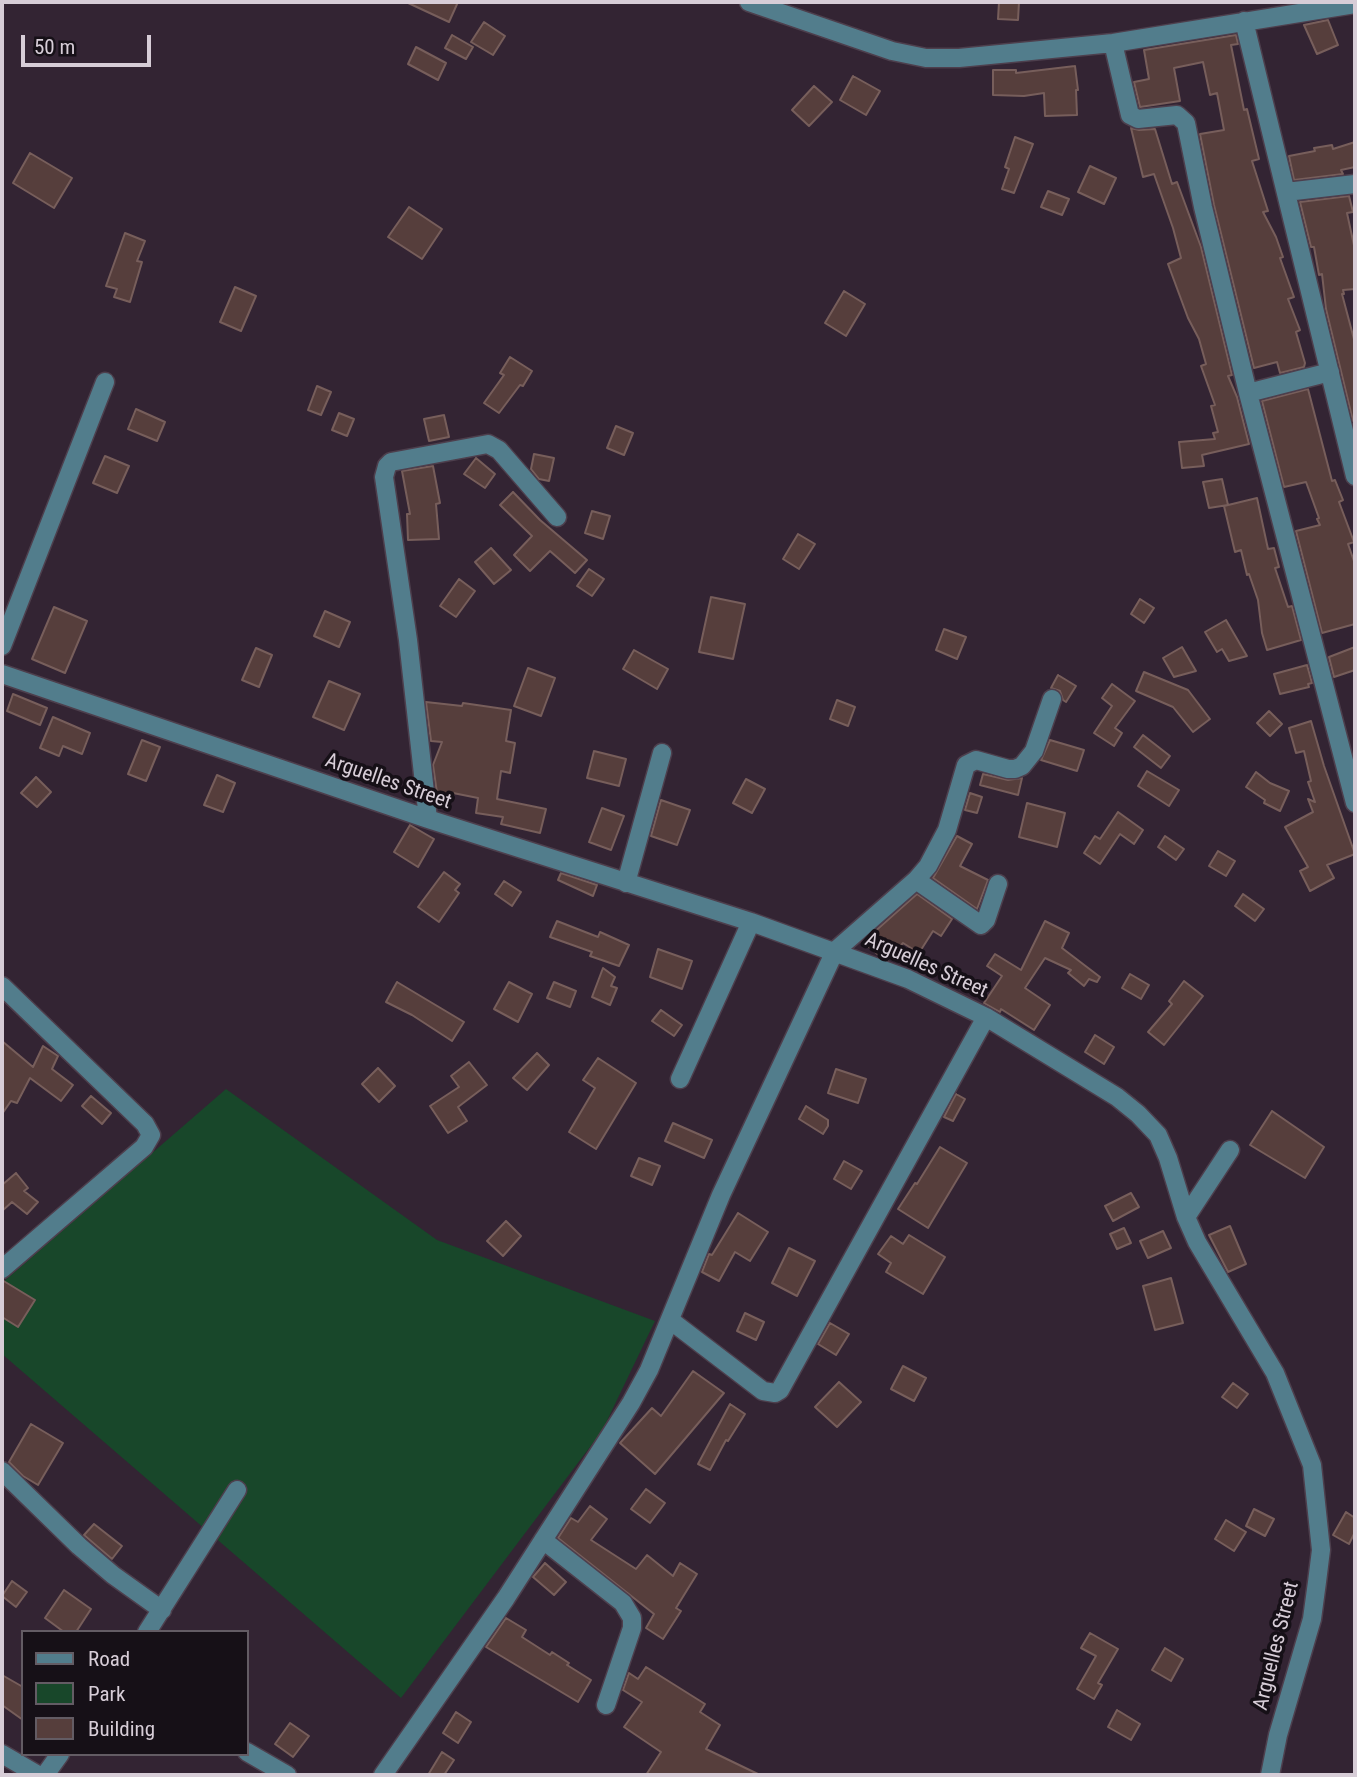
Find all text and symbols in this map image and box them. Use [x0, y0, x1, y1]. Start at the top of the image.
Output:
scale bar [24, 21, 154, 65]
text: 50 m [34, 35, 75, 59]
street label: Arguelles Street [322, 749, 454, 815]
street label: Arguelles Street [861, 928, 991, 1004]
street label: Arguelles Street [1249, 1579, 1305, 1713]
legend [21, 1630, 248, 1756]
text: Road [88, 1647, 130, 1671]
text: Park [88, 1682, 125, 1706]
text: Building [88, 1717, 155, 1741]

